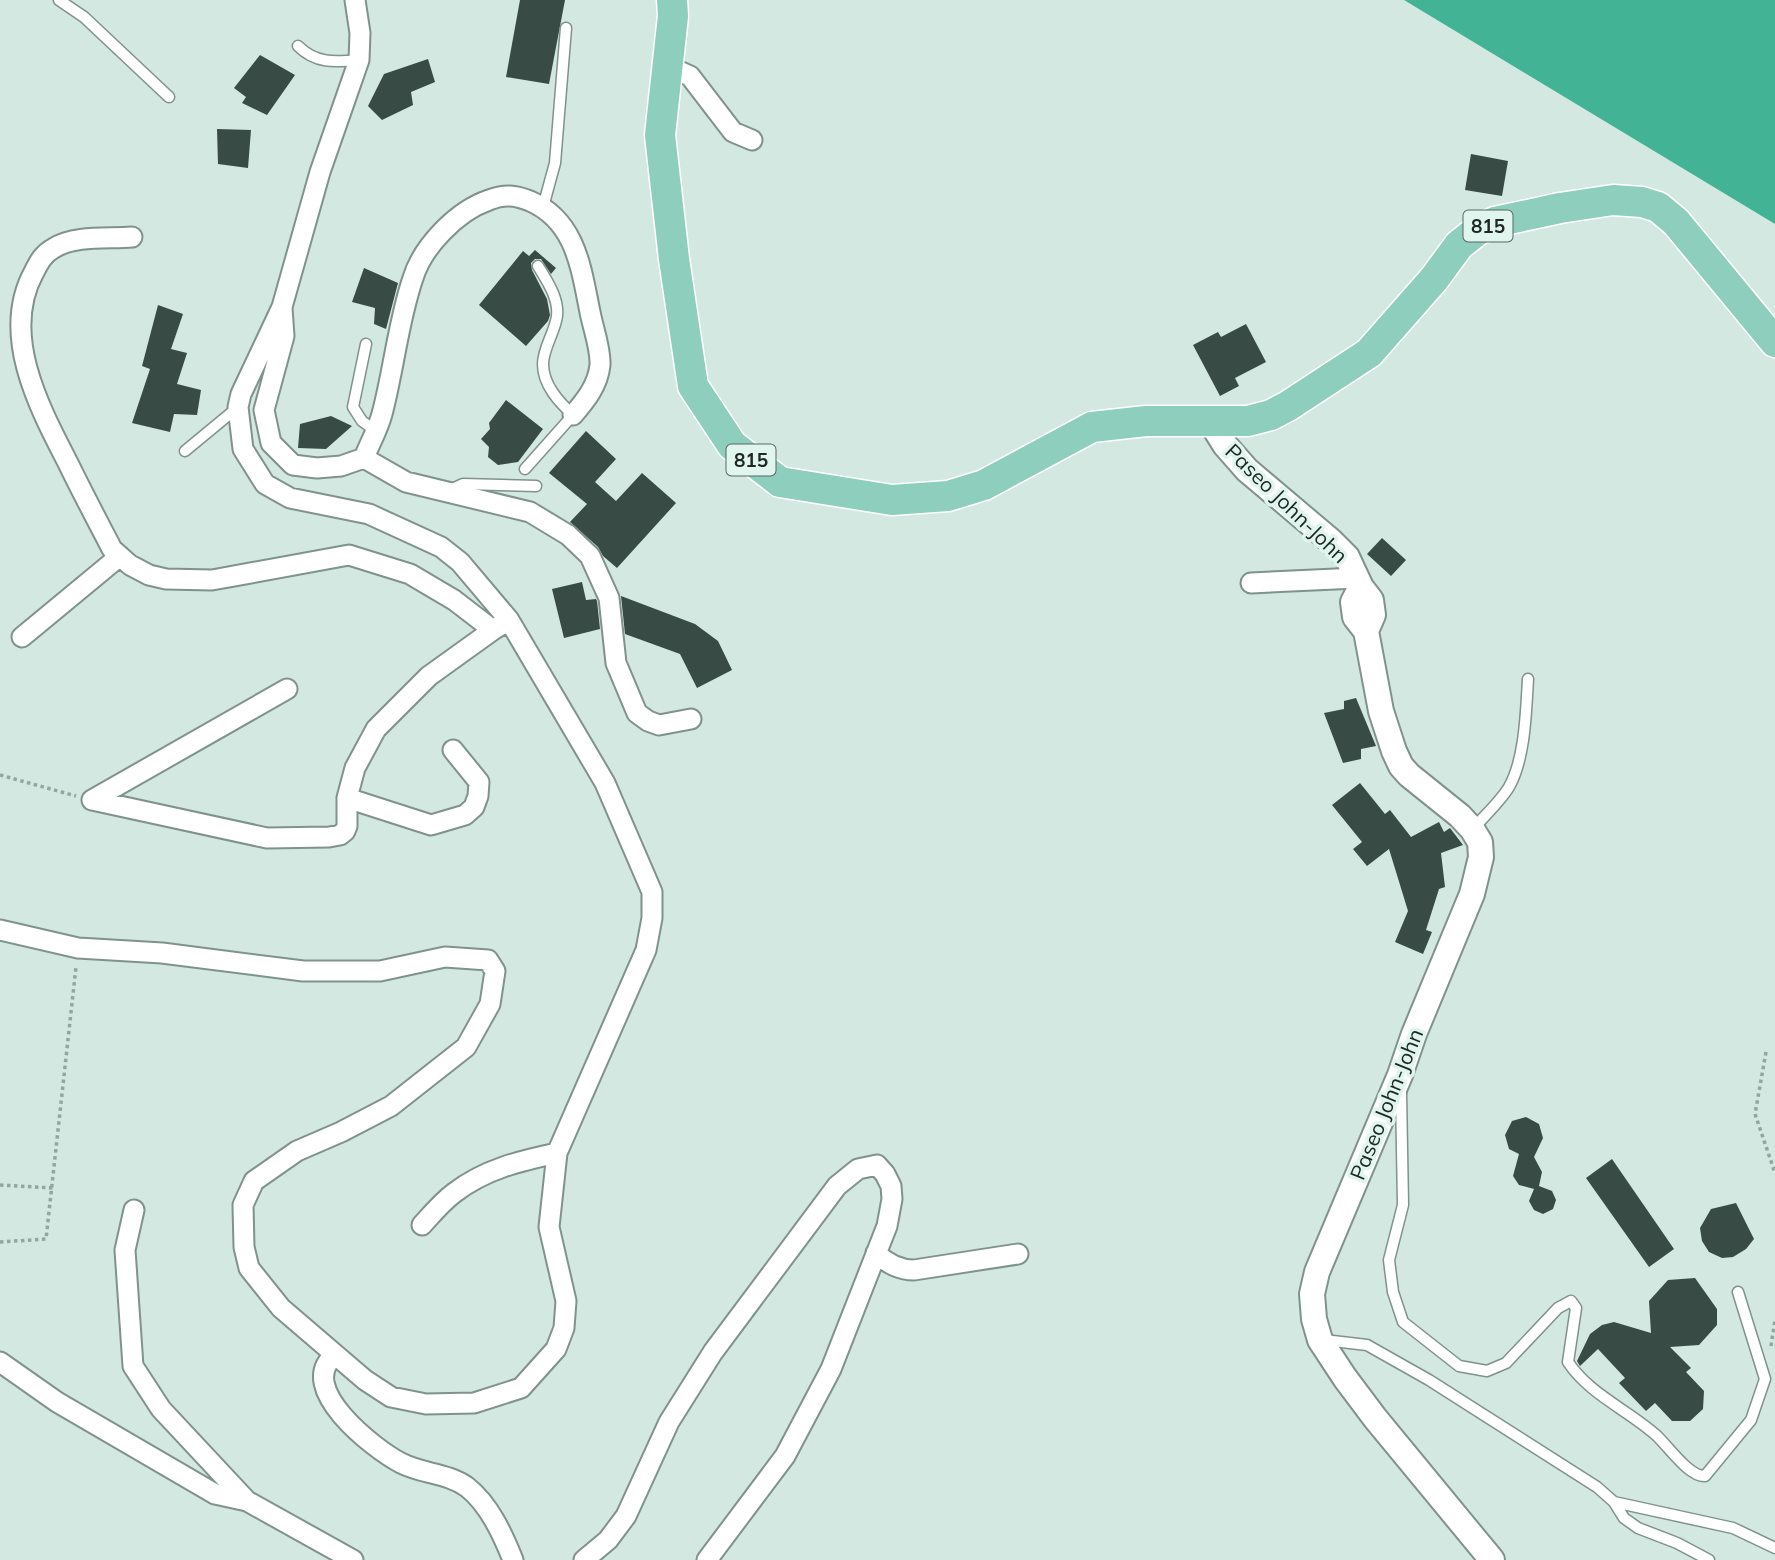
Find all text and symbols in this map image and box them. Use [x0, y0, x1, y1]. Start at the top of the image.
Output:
road number: 815 [1464, 210, 1512, 242]
street label: Paseo John-John [1220, 438, 1354, 568]
road number: 815 [726, 444, 776, 475]
street label: Paseo John-John [1344, 1025, 1428, 1183]

